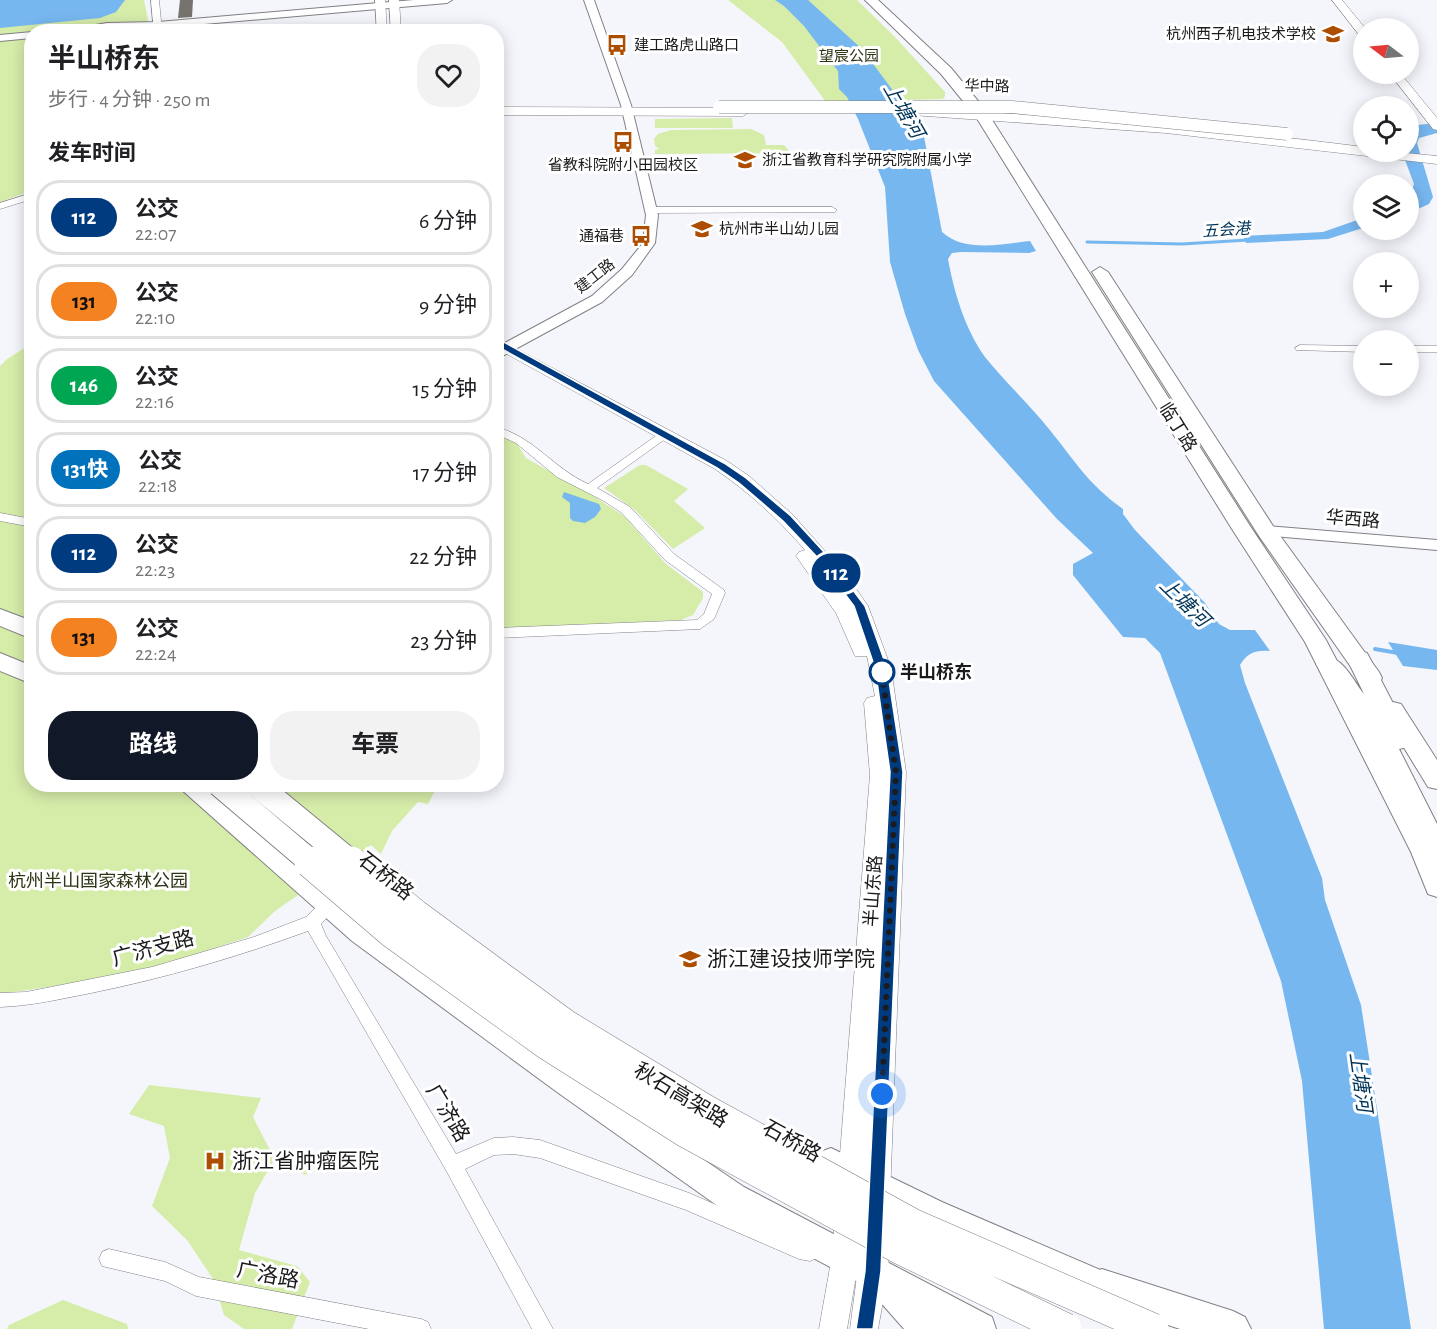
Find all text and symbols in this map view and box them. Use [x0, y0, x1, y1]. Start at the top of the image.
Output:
north arrow [1353, 18, 1419, 84]
map controls [1353, 18, 1419, 396]
school or university icon: 杭州西子机电技术学校 [1321, 22, 1345, 46]
place label: 杭州西子机电技术学校 [1166, 25, 1316, 42]
bus stop icon: 建工路虎山路口 [605, 33, 629, 57]
place label: 建工路虎山路口 [634, 37, 739, 53]
button: heart [417, 44, 480, 107]
text: 半山桥东 [48, 46, 160, 74]
park label: 望宸公园 [819, 48, 879, 64]
street label: 华中路 [964, 77, 1010, 94]
water label: 上塘河 [879, 79, 930, 145]
text: 步行 · 4 分钟 · 250 m [48, 90, 211, 110]
button: locate [1353, 96, 1419, 162]
bus stop icon: 省教科院附小田园校区 [611, 130, 635, 154]
text: 发车时间 [48, 142, 136, 164]
school or university icon: 浙江省教育科学研究院附属小学 [733, 148, 757, 172]
place label: 浙江省教育科学研究院附属小学 [762, 151, 972, 168]
place label: 省教科院附小田园校区 [548, 156, 698, 173]
button: layers [1353, 174, 1419, 240]
text: 公交 [135, 198, 179, 220]
text: 112 [71, 207, 97, 228]
text: 6 分钟 [419, 210, 477, 232]
school or university icon: 杭州市半山幼儿园 [690, 217, 714, 241]
water label: 五会港 [1201, 219, 1253, 240]
place label: 杭州市半山幼儿园 [719, 220, 839, 237]
text: 22:07 [135, 224, 177, 244]
bus stop icon: 通福巷 [629, 224, 653, 248]
place label: 通福巷 [579, 228, 624, 244]
button: + [1353, 252, 1419, 318]
street label: 建工路 [572, 256, 618, 296]
text: 公交 [135, 282, 179, 304]
text: 131 [72, 291, 96, 312]
text: 9 分钟 [419, 294, 477, 316]
text: 22:10 [135, 308, 175, 328]
button: − [1353, 330, 1419, 396]
text: 公交 [135, 366, 179, 388]
text: 146 [70, 375, 98, 396]
text: 15 分钟 [413, 378, 477, 400]
text: 22:16 [135, 392, 174, 412]
street label: 临丁路 [1155, 399, 1201, 455]
text: 公交 [138, 450, 182, 472]
text: 131快 [63, 459, 108, 480]
text: 17 分钟 [413, 462, 477, 484]
text: 22:18 [138, 476, 177, 496]
street label: 华西路 [1325, 507, 1381, 531]
text: 公交 [135, 534, 179, 556]
text: 112 [71, 543, 97, 564]
text: 22 分钟 [409, 546, 477, 568]
line badge: 112 [802, 554, 870, 592]
text: 22:23 [135, 560, 175, 580]
text: 112 [823, 563, 849, 584]
water label: 上塘河 [1156, 574, 1216, 634]
text: 公交 [135, 618, 179, 640]
text: 131 [72, 627, 96, 648]
text: 23 分钟 [410, 630, 477, 652]
text: 22:24 [135, 644, 177, 664]
marker: 半山桥东 [869, 659, 895, 685]
place label: 半山桥东 [900, 662, 972, 682]
button: 路线 [48, 711, 258, 780]
button: 车票 [270, 711, 480, 780]
street label: 石桥路 [354, 848, 418, 904]
street label: 半山东路 [861, 854, 885, 928]
park label: 杭州半山国家森林公园 [8, 871, 188, 891]
street label: 广济支路 [110, 927, 196, 969]
school or university icon: 浙江建设技师学院 [678, 947, 702, 971]
place label: 浙江建设技师学院 [707, 948, 875, 970]
water label: 上塘河 [1346, 1051, 1376, 1117]
street label: 秋石高架路 [630, 1059, 732, 1131]
your location [867, 1079, 897, 1109]
street label: 广济路 [422, 1080, 474, 1146]
street label: 石桥路 [759, 1116, 825, 1166]
hospital icon: 浙江省肿瘤医院 [203, 1149, 227, 1173]
place label: 浙江省肿瘤医院 [232, 1150, 379, 1172]
street label: 广洛路 [235, 1258, 301, 1292]

